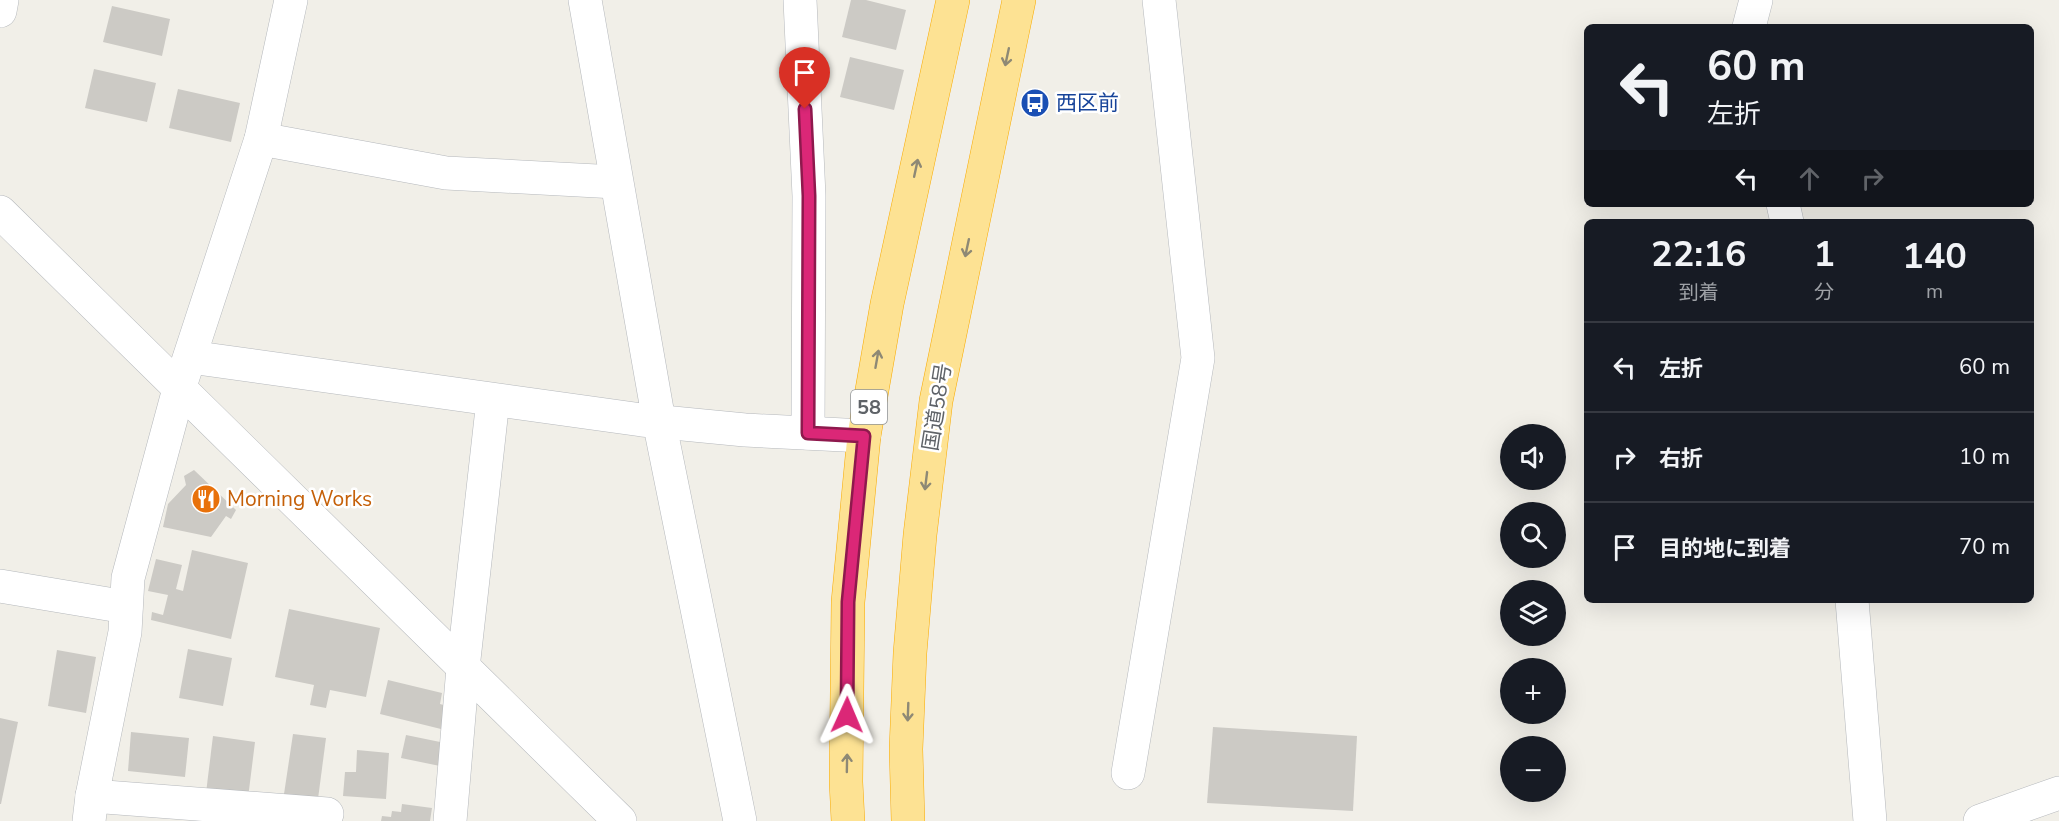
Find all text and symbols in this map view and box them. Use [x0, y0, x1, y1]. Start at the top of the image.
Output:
text: 60 m [1707, 38, 1806, 95]
pin [779, 47, 830, 109]
one-way arrow [1001, 47, 1012, 67]
icon: left [1608, 48, 1686, 126]
icon: arrive [788, 56, 821, 89]
bus stop icon: 西区前 [1019, 87, 1051, 119]
place label: 西区前 [1056, 89, 1119, 117]
text: 左折 [1707, 96, 1761, 133]
one-way arrow [911, 159, 922, 179]
icon: left [1730, 162, 1763, 195]
icon: ahead [1793, 162, 1826, 195]
icon: right [1856, 162, 1889, 195]
text: 22:16 [1651, 230, 1746, 279]
text: 1 [1813, 230, 1835, 279]
text: 140 [1902, 232, 1967, 281]
one-way arrow [961, 238, 973, 257]
text: m [1926, 278, 1943, 305]
text: 到着 [1679, 279, 1719, 306]
text: 分 [1814, 279, 1834, 306]
one-way arrow [872, 350, 883, 370]
icon: left [1608, 351, 1641, 384]
text: 60 m [1959, 352, 2010, 382]
text: 左折 [1659, 354, 1703, 384]
street label: 国道58号 [916, 361, 958, 453]
road number: 58 [851, 390, 887, 424]
map controls [1500, 424, 1566, 802]
button: sound [1500, 424, 1566, 490]
icon: right [1608, 441, 1641, 474]
text: 10 m [1959, 442, 2010, 472]
text: 右折 [1659, 444, 1703, 474]
one-way arrow [920, 471, 931, 491]
restaurant icon: Morning Works [190, 483, 222, 515]
place label: Morning Works [227, 485, 372, 513]
button: search [1500, 502, 1566, 568]
icon: arrive [1608, 531, 1641, 564]
text: 70 m [1959, 532, 2010, 562]
text: 目的地に到着 [1659, 534, 1791, 564]
button: layers [1500, 580, 1566, 646]
button: + [1500, 658, 1566, 724]
position arrow [815, 683, 879, 747]
one-way arrow [902, 701, 913, 721]
button: − [1500, 736, 1566, 802]
one-way arrow [841, 753, 852, 773]

